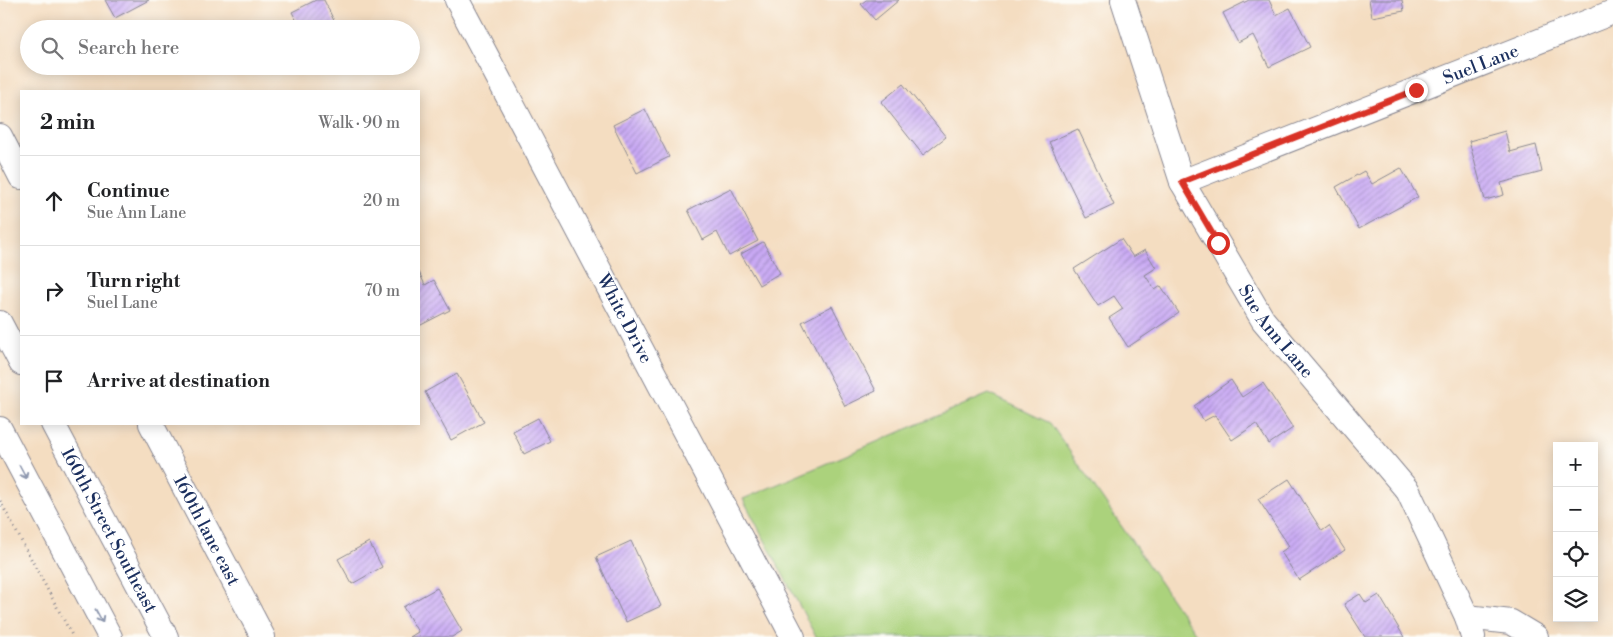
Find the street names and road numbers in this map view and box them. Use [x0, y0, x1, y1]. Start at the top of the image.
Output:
street label: Suel Lane [1440, 39, 1522, 90]
street label: White Drive [591, 269, 657, 367]
street label: Sue Ann Lane [1233, 281, 1318, 383]
street label: 160th Street Southeast [55, 443, 162, 618]
street label: 160th lane east [168, 471, 245, 590]

